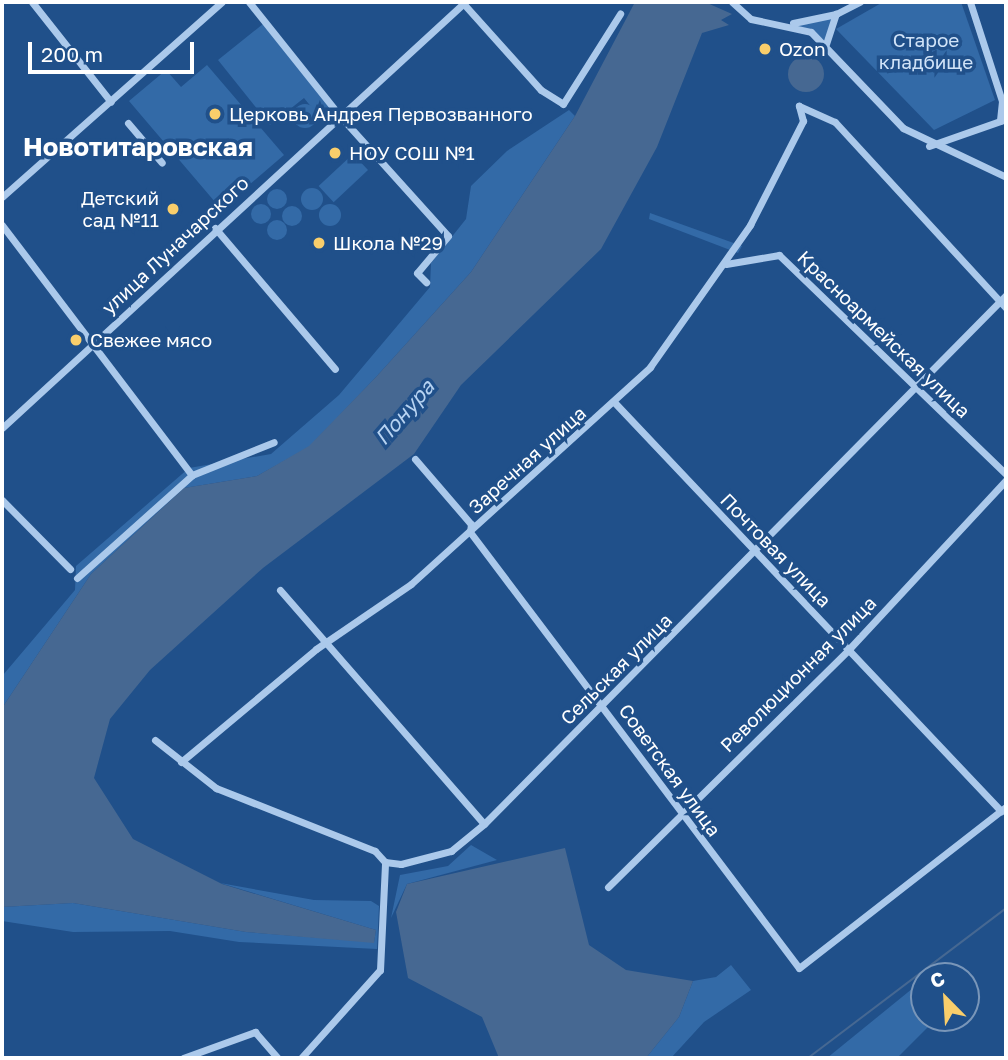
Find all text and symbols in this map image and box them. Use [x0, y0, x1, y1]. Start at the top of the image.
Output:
scale bar [32, 28, 198, 72]
park label: Старое кладбище [879, 29, 973, 73]
place label: Ozon [779, 38, 826, 60]
text: 200 m [41, 41, 103, 67]
marker: Ozon [757, 41, 773, 57]
place label: Церковь Андрея Первозванного [229, 103, 533, 125]
marker: Церковь Андрея Первозванного [207, 106, 223, 122]
district label: Новотитаровская [23, 131, 253, 163]
place label: НОУ СОШ №1 [349, 142, 475, 164]
marker: НОУ СОШ №1 [327, 145, 343, 161]
street label: улица Луначарского [97, 171, 253, 319]
place label: Детский сад №11 [81, 187, 159, 231]
marker: Детский сад №11 [165, 201, 181, 217]
place label: Школа №29 [333, 232, 443, 254]
marker: Школа №29 [311, 235, 327, 251]
street label: Красноармейская улица [793, 246, 975, 422]
place label: Свежее мясо [90, 329, 212, 351]
marker: Свежее мясо [68, 332, 84, 348]
water label: Понура [369, 374, 439, 450]
street label: Заречная улица [464, 401, 590, 519]
street label: Почтовая улица [716, 488, 836, 612]
street label: Революционная улица [715, 591, 881, 757]
street label: Сельская улица [556, 609, 676, 729]
street label: Советская улица [614, 699, 726, 841]
north arrow [910, 962, 980, 1032]
text: С [926, 966, 948, 992]

